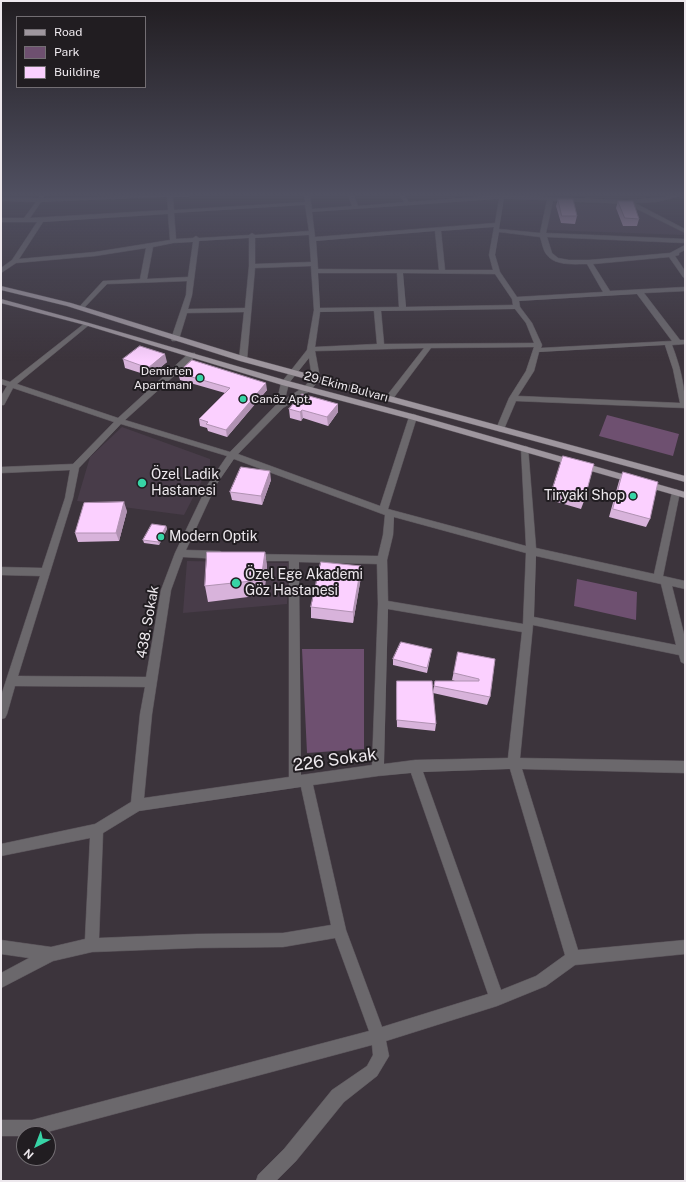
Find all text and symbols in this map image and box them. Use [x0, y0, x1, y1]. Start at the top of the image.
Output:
legend [16, 16, 146, 88]
text: Road [54, 25, 82, 39]
text: Park [54, 45, 80, 59]
text: Building [54, 65, 100, 79]
place label: Demirten Apartmanı [134, 364, 192, 392]
street label: 29 Ekim Bulvarı [302, 369, 390, 405]
marker: Demirten Apartmanı [195, 373, 205, 383]
place label: Canöz Apt. [251, 392, 311, 406]
marker: Canöz Apt. [238, 394, 248, 404]
place label: Özel Ladik Hastanesi [151, 467, 219, 500]
marker: Özel Ladik Hastanesi [136, 477, 148, 489]
place label: Tiryaki Shop [544, 488, 625, 504]
marker: Tiryaki Shop [628, 491, 638, 501]
place label: Modern Optik [169, 529, 258, 545]
marker: Modern Optik [156, 532, 166, 542]
place label: Özel Ege Akademi Göz Hastanesi [245, 567, 363, 600]
marker: Özel Ege Akademi Göz Hastanesi [230, 577, 242, 589]
street label: 438. Sokak [133, 584, 163, 660]
street label: 226 Sokak [292, 744, 378, 776]
north arrow [16, 1126, 56, 1166]
text: N [21, 1147, 36, 1162]

